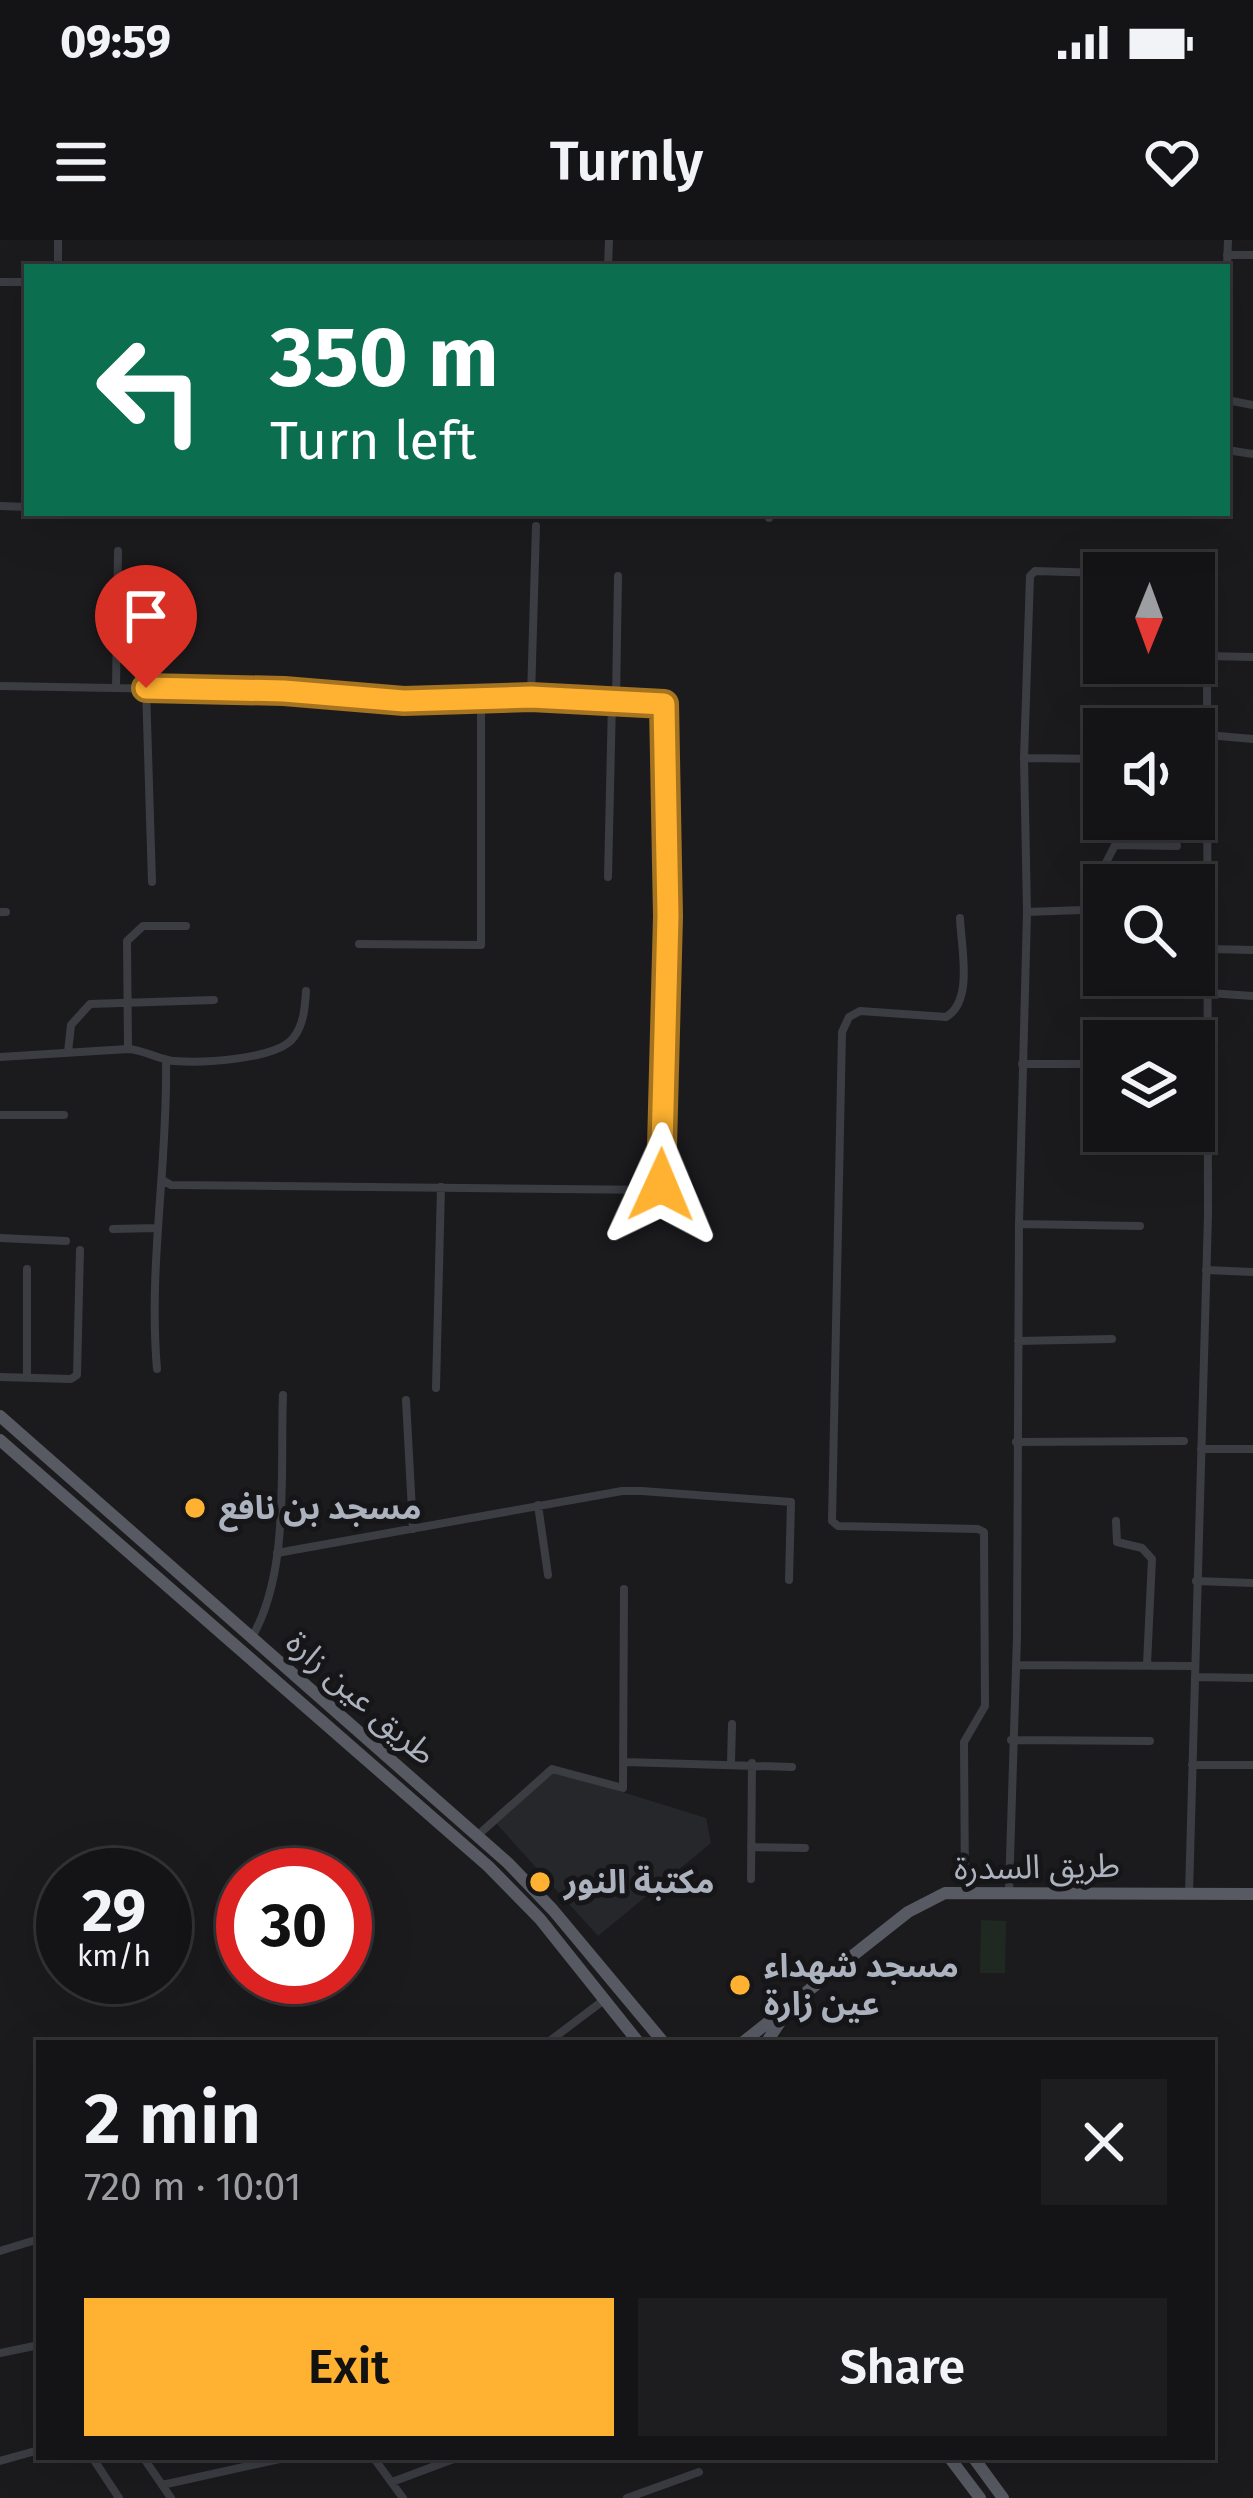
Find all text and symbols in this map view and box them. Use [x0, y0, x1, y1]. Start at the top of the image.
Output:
text: 09:59 [60, 15, 171, 69]
icon: menu [48, 129, 114, 195]
icon: heart [1139, 129, 1205, 195]
text: Turnly [550, 130, 703, 194]
text: 350 m [270, 307, 499, 408]
icon: left [72, 312, 228, 468]
text: Turn left [270, 409, 477, 473]
north arrow [1083, 552, 1215, 684]
map controls [1083, 552, 1215, 1152]
pin [95, 565, 197, 688]
icon: arrive [113, 583, 179, 649]
button: sound [1083, 708, 1215, 840]
button: search [1083, 864, 1215, 996]
button: layers [1083, 1020, 1215, 1152]
position arrow [598, 1122, 724, 1248]
place label: مسجد بن نافع [219, 1488, 421, 1532]
marker: مسجد بن نافع [182, 1495, 208, 1521]
street label: طريق عين زارة [278, 1622, 444, 1774]
street label: طريق السدرة [954, 1846, 1120, 1888]
speed limit sign: 30 [216, 1848, 372, 2004]
place label: مكتبة النور [562, 1862, 715, 1902]
marker: مكتبة النور [527, 1869, 553, 1895]
text: 29 [82, 1875, 146, 1947]
text: km/h [77, 1938, 151, 1974]
place label: مسجد شهداء عين زارة [764, 1946, 959, 2024]
marker: مسجد شهداء عين زارة [727, 1972, 753, 1998]
text: 2 min [84, 2076, 261, 2162]
button: close [1041, 2079, 1167, 2205]
text: 720 m · 10:01 [84, 2164, 301, 2210]
button: Exit [84, 2298, 614, 2436]
button: Share [638, 2298, 1167, 2436]

